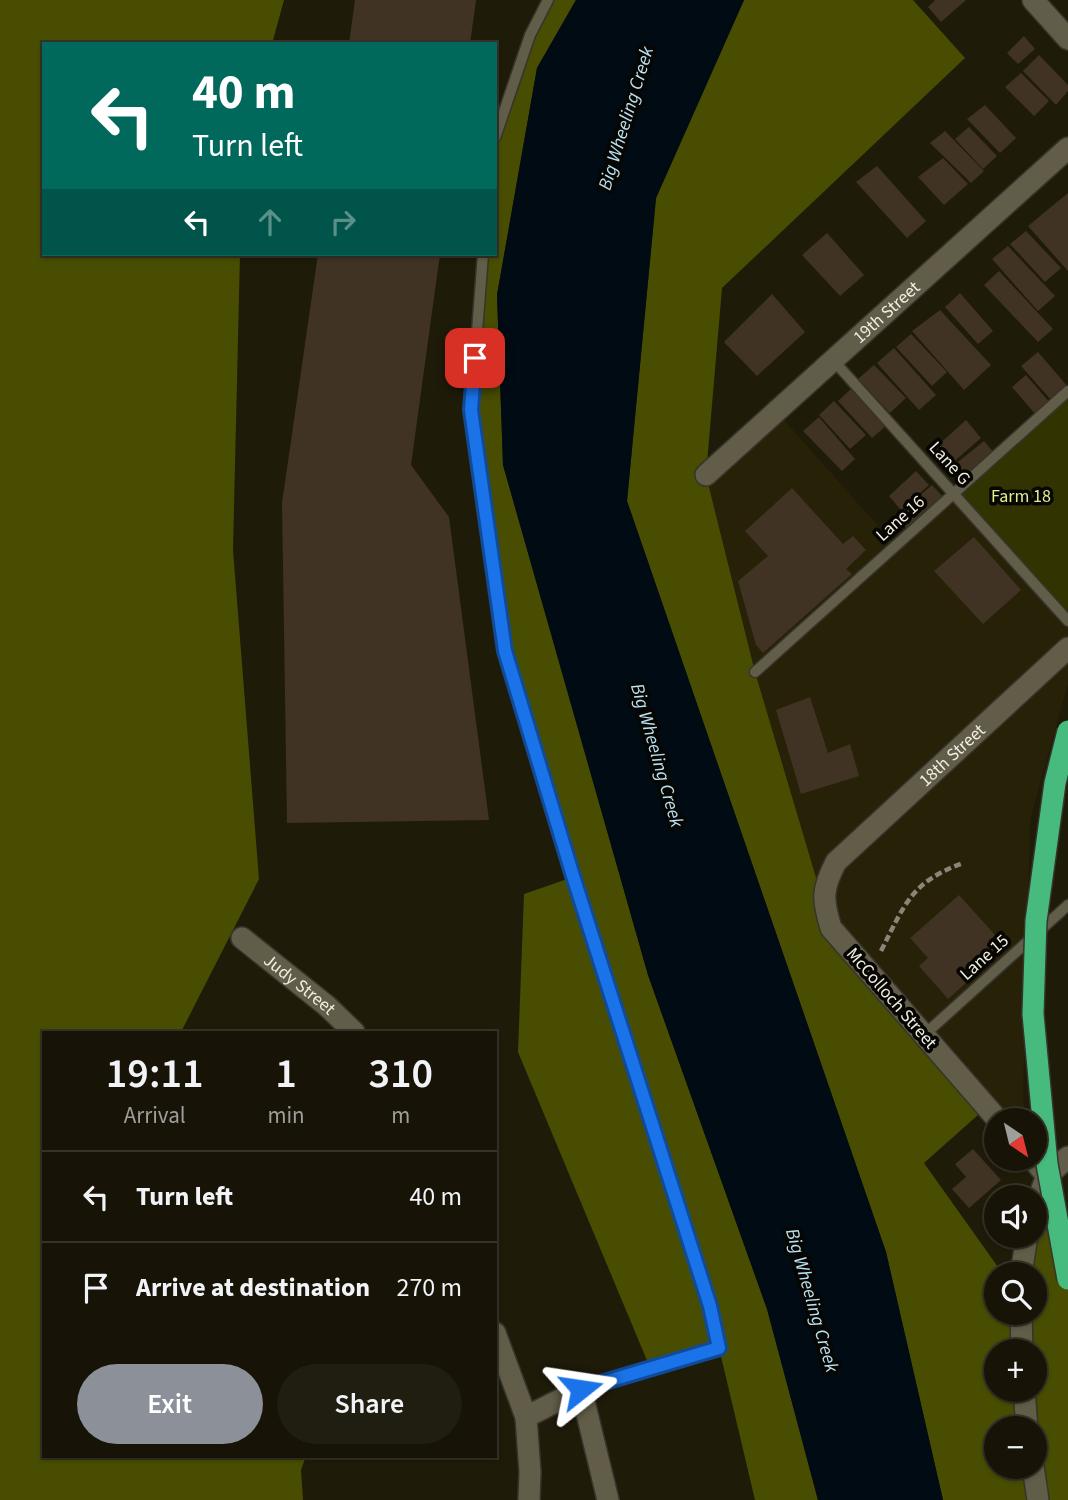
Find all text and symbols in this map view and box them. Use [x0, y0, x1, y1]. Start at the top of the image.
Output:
water label: Big Wheeling Creek [592, 42, 661, 194]
text: 40 m [192, 58, 296, 128]
icon: left [77, 70, 168, 161]
text: Turn left [192, 123, 303, 169]
icon: left [178, 203, 216, 241]
icon: ahead [251, 203, 289, 241]
icon: right [324, 203, 362, 241]
street label: 19th Street [848, 276, 926, 349]
pin [445, 328, 505, 388]
icon: arrive [456, 339, 494, 377]
street label: Lane G [923, 436, 976, 491]
park label: Farm 18 [991, 484, 1051, 509]
street label: Lane 16 [870, 490, 930, 547]
water label: Big Wheeling Creek [623, 680, 690, 832]
street label: 18th Street [913, 718, 991, 793]
street label: Lane 15 [954, 929, 1014, 986]
street label: McColloch Street [841, 942, 943, 1054]
street label: Judy Street [258, 948, 341, 1021]
text: 19:11 [106, 1044, 204, 1104]
text: 1 [275, 1044, 297, 1104]
text: 310 [369, 1044, 433, 1104]
text: Arrival [124, 1099, 186, 1132]
text: min [267, 1099, 305, 1132]
text: m [391, 1099, 410, 1132]
north arrow [984, 1108, 1046, 1171]
map controls [984, 1108, 1047, 1479]
icon: left [77, 1178, 115, 1216]
text: Turn left [136, 1178, 233, 1215]
text: 40 m [409, 1178, 462, 1215]
button: sound [984, 1185, 1047, 1248]
water label: Big Wheeling Creek [778, 1225, 845, 1377]
button: search [984, 1262, 1047, 1325]
icon: arrive [77, 1269, 115, 1307]
text: Arrive at destination [136, 1269, 370, 1306]
text: 270 m [396, 1269, 462, 1306]
button: + [984, 1339, 1047, 1402]
position arrow [544, 1352, 618, 1426]
button: Exit [77, 1364, 263, 1444]
button: Share [277, 1364, 462, 1444]
button: − [984, 1416, 1047, 1479]

